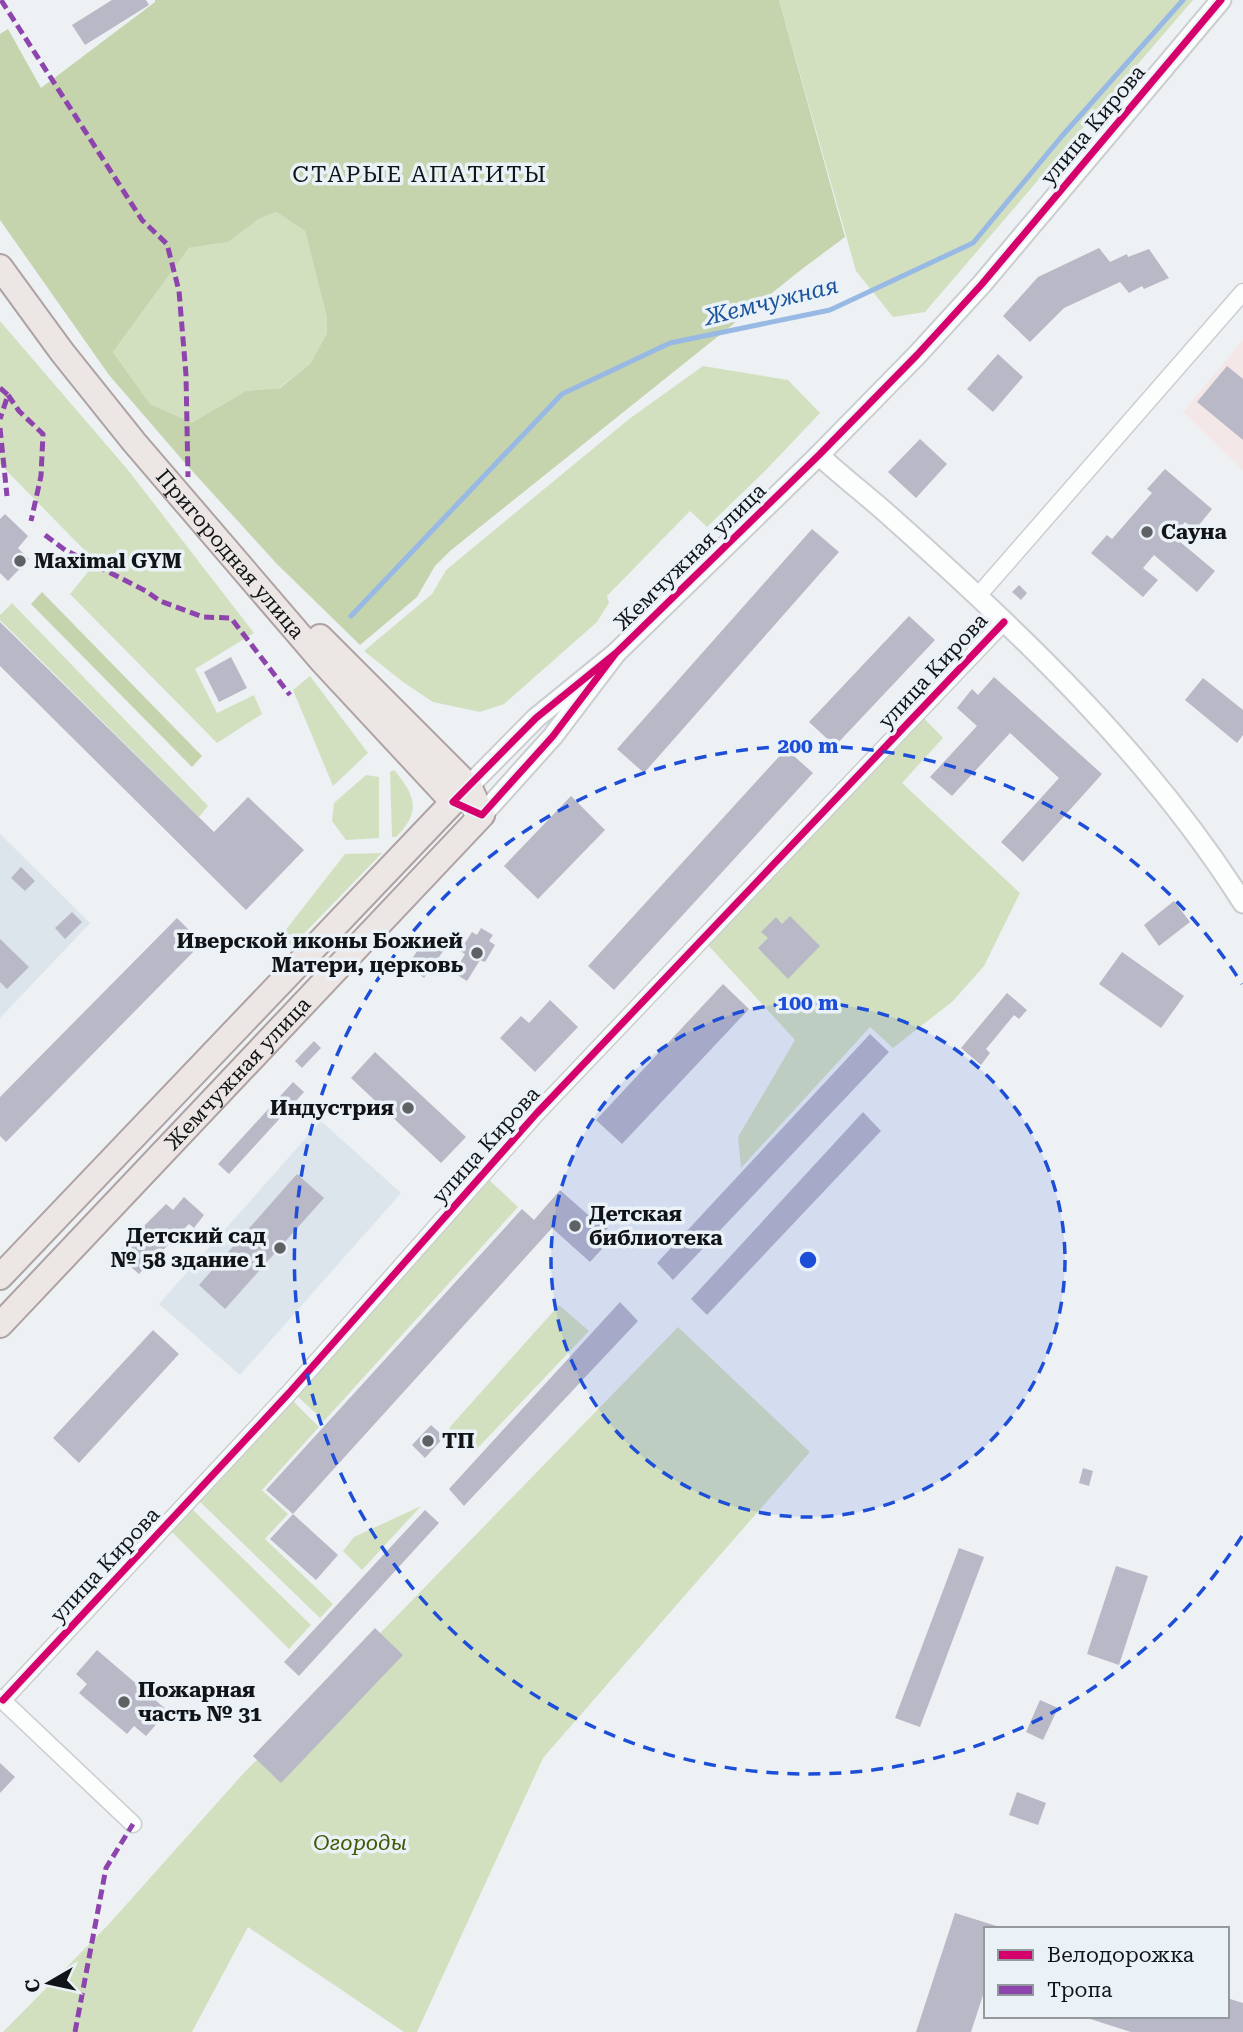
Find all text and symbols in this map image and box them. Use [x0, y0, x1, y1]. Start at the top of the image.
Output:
street label: улица Кирова [1036, 60, 1150, 190]
district label: СТАРЫЕ АПАТИТЫ [292, 161, 548, 188]
water label: Жемчужная [699, 272, 841, 332]
street label: Пригородная улица [151, 465, 309, 644]
street label: Жемчужная улица [609, 478, 771, 635]
place label: Сауна [1161, 520, 1227, 544]
marker: Сауна [1139, 524, 1155, 540]
place label: Maximal GYM [34, 549, 182, 573]
marker: Maximal GYM [12, 553, 28, 569]
street label: улица Кирова [874, 608, 993, 734]
text: 200 m [778, 734, 838, 758]
place label: Иверской иконы Божией Матери, церковь [177, 929, 464, 977]
marker: Иверской иконы Божией Матери, церковь [469, 945, 485, 961]
text: 100 m [778, 991, 838, 1015]
street label: Жемчужная улица [160, 992, 316, 1155]
street label: улица Кирова [427, 1081, 545, 1208]
place label: Индустрия [270, 1096, 394, 1120]
marker: Индустрия [400, 1100, 416, 1116]
place label: Детская библиотека [589, 1202, 723, 1250]
marker: Детская библиотека [567, 1218, 583, 1234]
place label: Детский сад № 58 здание 1 [110, 1224, 267, 1272]
marker: Детский сад № 58 здание 1 [272, 1240, 288, 1256]
centre of rings [796, 1248, 820, 1272]
place label: ТП [442, 1429, 474, 1453]
marker: ТП [420, 1433, 436, 1449]
street label: улица Кирова [46, 1502, 165, 1628]
place label: Пожарная часть № 31 [138, 1678, 262, 1726]
marker: Пожарная часть № 31 [116, 1694, 132, 1710]
park label: Огороды [313, 1831, 407, 1855]
legend [984, 1927, 1229, 2018]
text: Велодорожка [1047, 1943, 1195, 1967]
north arrow [14, 1948, 84, 2018]
text: С [20, 1977, 45, 1994]
text: Тропа [1047, 1978, 1113, 2002]

